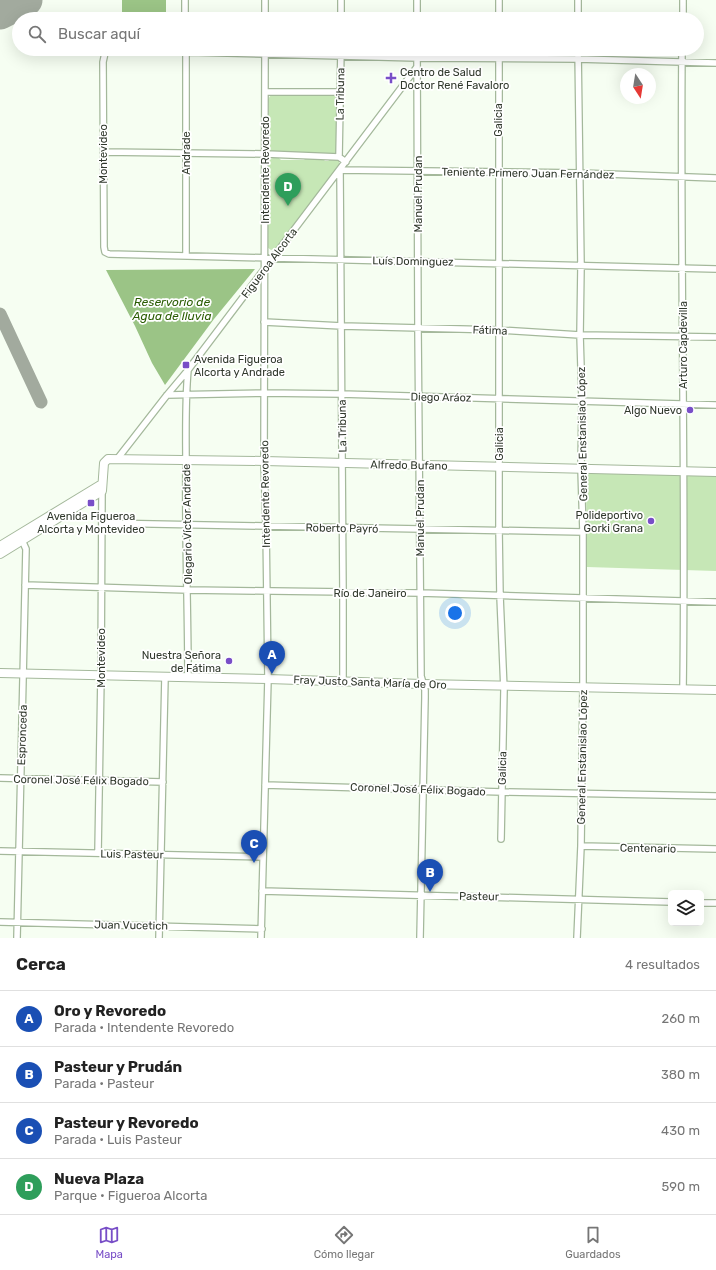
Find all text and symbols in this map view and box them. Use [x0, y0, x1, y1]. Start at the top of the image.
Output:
search box [12, 12, 704, 56]
icon: search [26, 23, 48, 45]
text: Buscar aquí [58, 25, 140, 43]
place label: Centro de Salud Doctor René Favaloro [400, 66, 509, 92]
street label: La Tribuna [334, 67, 347, 121]
north arrow [620, 68, 656, 104]
marker: Centro de Salud Doctor René Favaloro [385, 72, 397, 84]
street label: Galicia [492, 103, 505, 137]
street label: Intendente Revoredo [259, 116, 272, 224]
street label: Montevideo [97, 124, 110, 184]
street label: Andrade [180, 131, 193, 175]
street label: Manuel Prudan [412, 156, 425, 232]
street label: Teniente Primero Juan Fernández [441, 165, 615, 182]
pin: D [275, 173, 301, 206]
street label: Figueroa Alcorta [239, 226, 300, 301]
street label: Luís Dominguez [372, 254, 454, 269]
water label: Reservorio de Agua de lluvia [132, 295, 211, 323]
street label: Arturo Capdevilla [677, 301, 690, 389]
street label: Fátima [472, 323, 508, 338]
place label: Avenida Figueroa Alcorta y Andrade [194, 353, 285, 379]
marker: Avenida Figueroa Alcorta y Andrade [181, 360, 191, 370]
street label: General Enstanislao López [575, 366, 590, 501]
street label: Diego Aráoz [410, 390, 472, 405]
street label: La Tribuna [336, 399, 349, 453]
place label: Algo Nuevo [624, 404, 682, 417]
marker: Algo Nuevo [685, 405, 695, 415]
street label: Galicia [493, 427, 506, 461]
street label: Intendente Revoredo [258, 440, 273, 548]
street label: Alfredo Bufano [370, 458, 448, 473]
street label: Olegario Víctor Andrade [180, 463, 195, 584]
street label: Manuel Prudan [414, 480, 427, 556]
marker: Avenida Figueroa Alcorta y Montevideo [86, 498, 96, 508]
place label: Polideportivo Gorki Grana [575, 509, 643, 535]
place label: Avenida Figueroa Alcorta y Montevideo [37, 510, 145, 536]
marker: Polideportivo Gorki Grana [646, 516, 656, 526]
street label: Roberto Payró [305, 521, 379, 536]
street label: Río de Janeiro [333, 587, 407, 600]
your location [445, 603, 465, 623]
street label: Montevideo [95, 628, 108, 688]
pin: A [259, 641, 285, 674]
place label: Nuestra Señora de Fátima [142, 649, 221, 675]
marker: Nuestra Señora de Fátima [224, 656, 234, 666]
street label: Fray Justo Santa María de Oro [293, 673, 447, 692]
street label: General Enstanislao López [575, 689, 590, 824]
street label: Espronceda [15, 704, 30, 766]
street label: Galicia [496, 751, 509, 785]
street label: Coronel José Félix Bogado [13, 773, 149, 788]
street label: Coronel José Félix Bogado [350, 781, 486, 798]
pin: C [241, 830, 267, 863]
street label: Centenario [620, 842, 676, 855]
street label: Luis Pasteur [100, 847, 165, 862]
pin: B [417, 859, 443, 892]
street label: Pasteur [459, 890, 500, 903]
map controls [668, 890, 704, 926]
button: layers [668, 890, 704, 926]
street label: Juan Vucetich [94, 918, 168, 933]
text: Cerca [16, 954, 66, 974]
text: 4 resultados [625, 957, 700, 972]
text: Oro y Revoredo [54, 1002, 166, 1020]
text: A [24, 1011, 34, 1026]
text: 260 m [662, 1011, 700, 1026]
text: Parada · Intendente Revoredo [54, 1020, 234, 1035]
text: Pasteur y Prudán [54, 1058, 182, 1076]
text: B [24, 1067, 34, 1082]
text: 380 m [661, 1067, 700, 1082]
text: Parada · Pasteur [54, 1076, 154, 1091]
text: Pasteur y Revoredo [54, 1114, 199, 1132]
text: C [24, 1123, 34, 1138]
text: 430 m [661, 1123, 700, 1138]
text: Parada · Luis Pasteur [54, 1132, 182, 1147]
text: Nueva Plaza [54, 1170, 144, 1188]
text: D [24, 1179, 34, 1194]
text: 590 m [662, 1179, 700, 1194]
text: Parque · Figueroa Alcorta [54, 1188, 207, 1203]
tab: Mapa [95, 1224, 123, 1261]
tab: Cómo llegar [314, 1224, 374, 1261]
tab: Guardados [565, 1224, 621, 1261]

